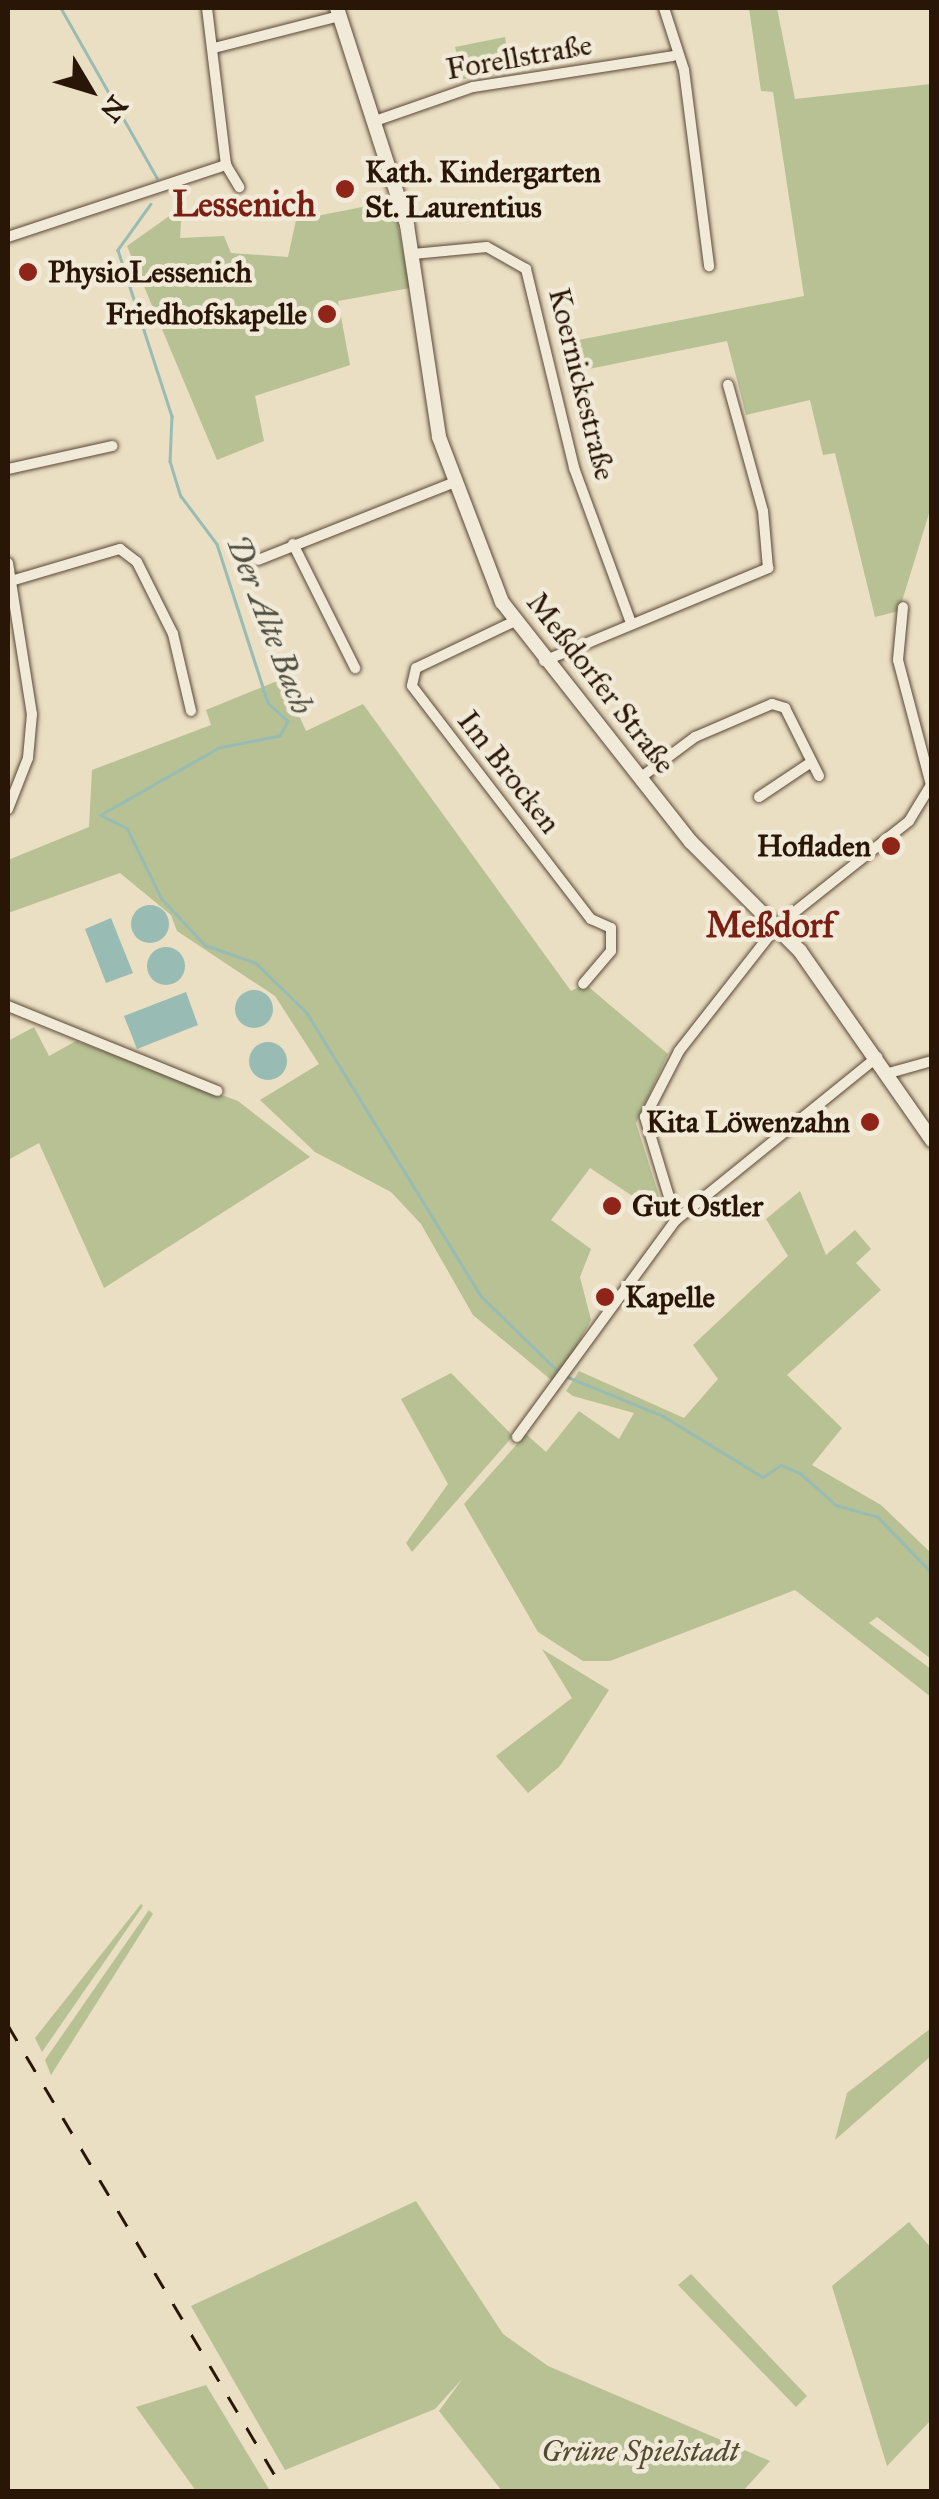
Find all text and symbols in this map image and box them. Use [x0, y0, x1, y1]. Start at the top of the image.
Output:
street label: Forellstraße [443, 26, 595, 88]
north arrow [40, 40, 140, 140]
text: N [93, 89, 135, 129]
place label: Kath. Kindergarten St. Laurentius [365, 154, 601, 224]
marker: Kath. Kindergarten St. Laurentius [334, 178, 356, 200]
district label: Lessenich [172, 184, 316, 226]
place label: PhysioLessenich [48, 254, 252, 290]
marker: PhysioLessenich [17, 261, 39, 283]
street label: Koernickestraße [541, 284, 623, 484]
place label: Friedhofskapelle [106, 296, 307, 332]
marker: Friedhofskapelle [316, 303, 338, 325]
water label: Der Alte Bach [217, 530, 321, 720]
street label: Meßdorfer Straße [519, 585, 683, 781]
street label: Im Brocken [450, 703, 568, 841]
place label: Hofladen [757, 828, 871, 864]
marker: Hofladen [880, 835, 902, 857]
district label: Meßdorf [706, 905, 834, 947]
place label: Kita Löwenzahn [646, 1104, 850, 1140]
marker: Kita Löwenzahn [859, 1111, 881, 1133]
place label: Gut Ostler [632, 1188, 763, 1224]
marker: Gut Ostler [601, 1195, 623, 1217]
place label: Kapelle [625, 1279, 715, 1315]
marker: Kapelle [594, 1286, 616, 1308]
park label: Grüne Spielstadt [541, 2433, 739, 2469]

